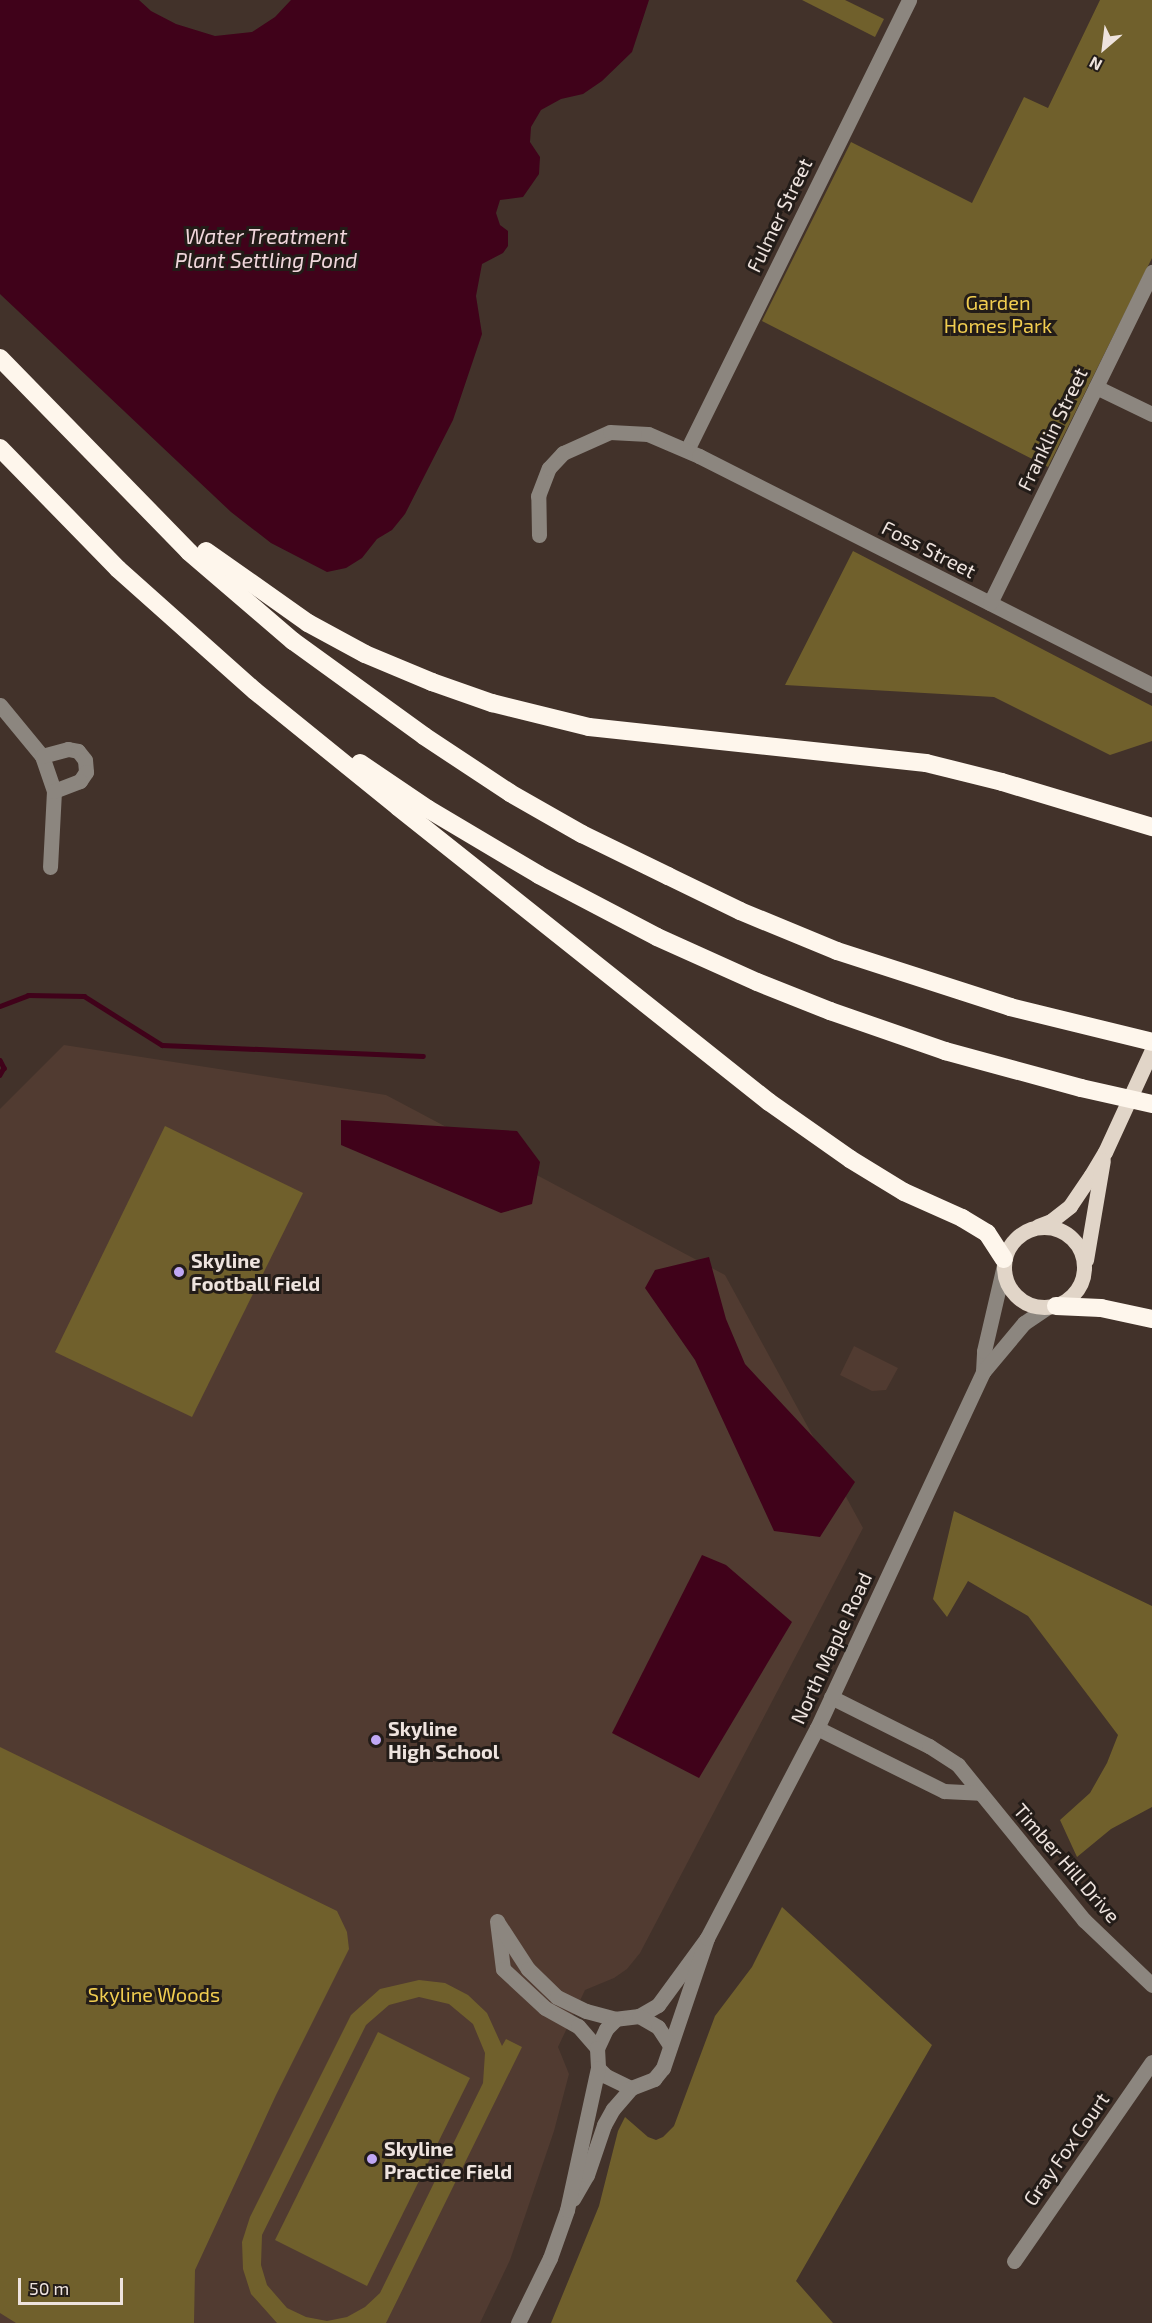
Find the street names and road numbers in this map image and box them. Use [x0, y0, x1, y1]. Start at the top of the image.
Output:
street label: Fulmer Street [741, 154, 817, 276]
street label: Franklin Street [1012, 364, 1092, 494]
street label: Foss Street [878, 515, 980, 583]
street label: North Maple Road [785, 1568, 877, 1728]
street label: Timber Hill Drive [1008, 1798, 1126, 1928]
street label: Gray Fox Court [1018, 2088, 1114, 2210]

